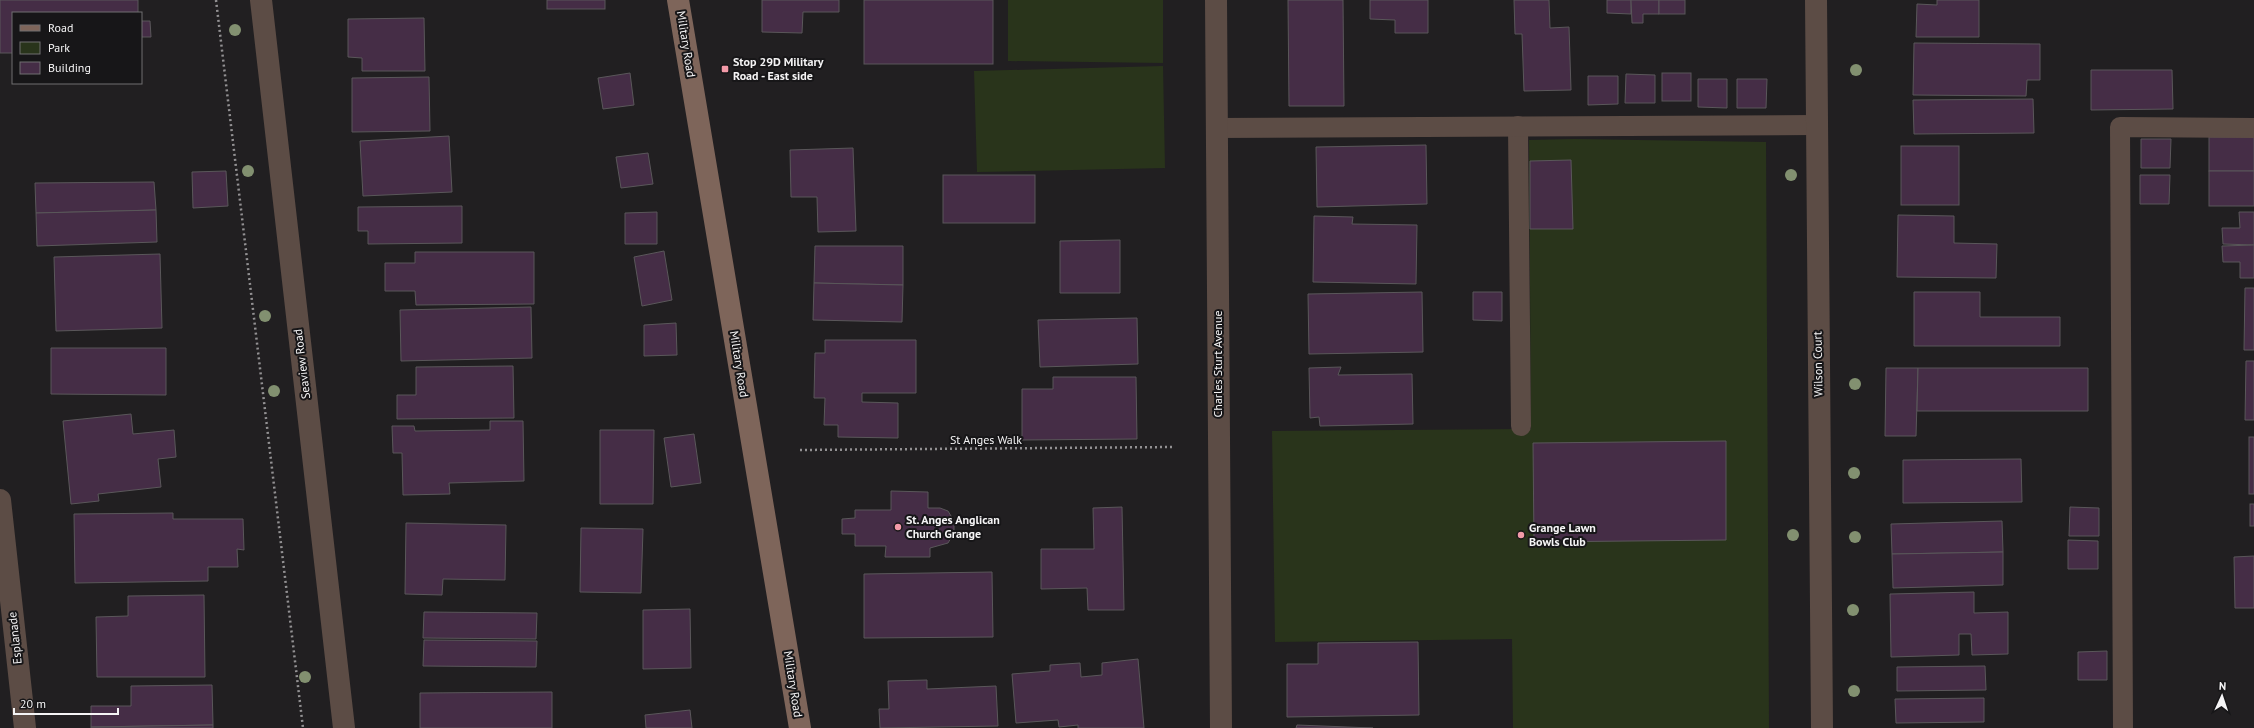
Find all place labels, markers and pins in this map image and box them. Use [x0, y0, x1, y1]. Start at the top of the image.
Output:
place label: Stop 29D Military Road - East side [733, 54, 824, 83]
marker: Stop 29D Military Road - East side [720, 64, 730, 74]
place label: St. Anges Anglican Church Grange [906, 512, 1000, 541]
place label: Grange Lawn Bowls Club [1529, 520, 1596, 549]
marker: St. Anges Anglican Church Grange [893, 522, 903, 532]
marker: Grange Lawn Bowls Club [1516, 530, 1526, 540]

